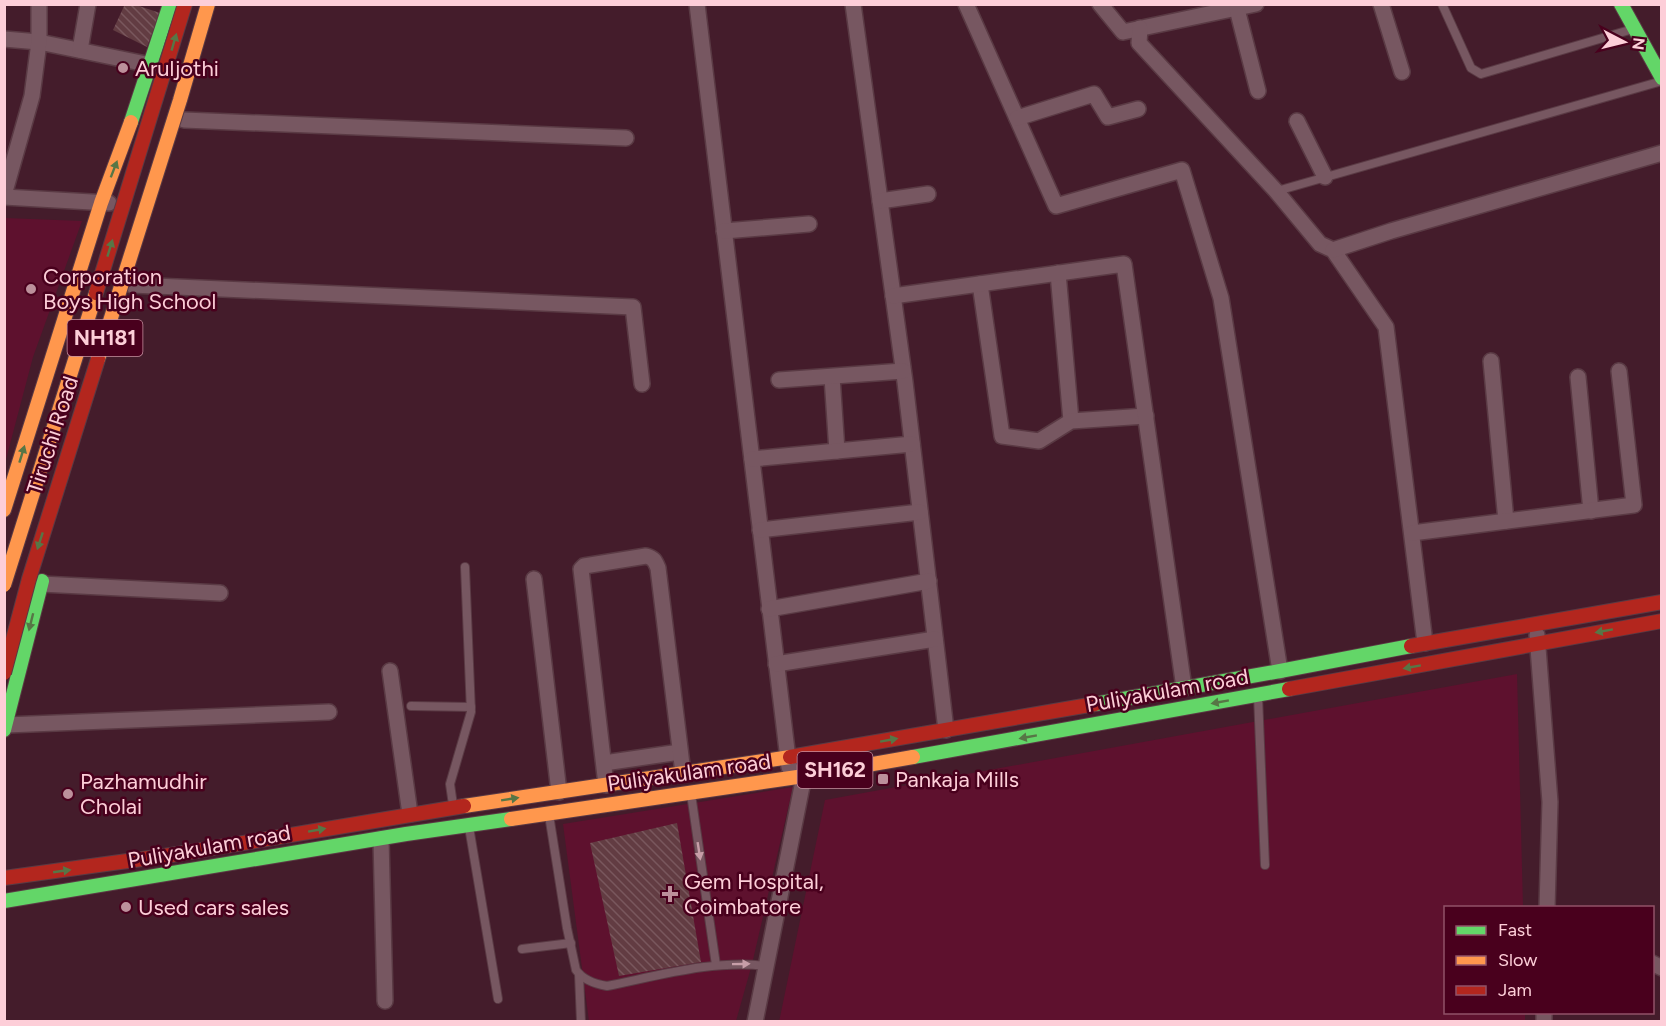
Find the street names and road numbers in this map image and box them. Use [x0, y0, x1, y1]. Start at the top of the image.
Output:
road number: NH181 [68, 320, 142, 356]
street label: Tiruchi Road [21, 373, 84, 497]
street label: Puliyakulam road [1084, 663, 1251, 718]
street label: Puliyakulam road [606, 748, 773, 797]
road number: SH162 [798, 752, 872, 788]
street label: Puliyakulam road [126, 819, 293, 874]

